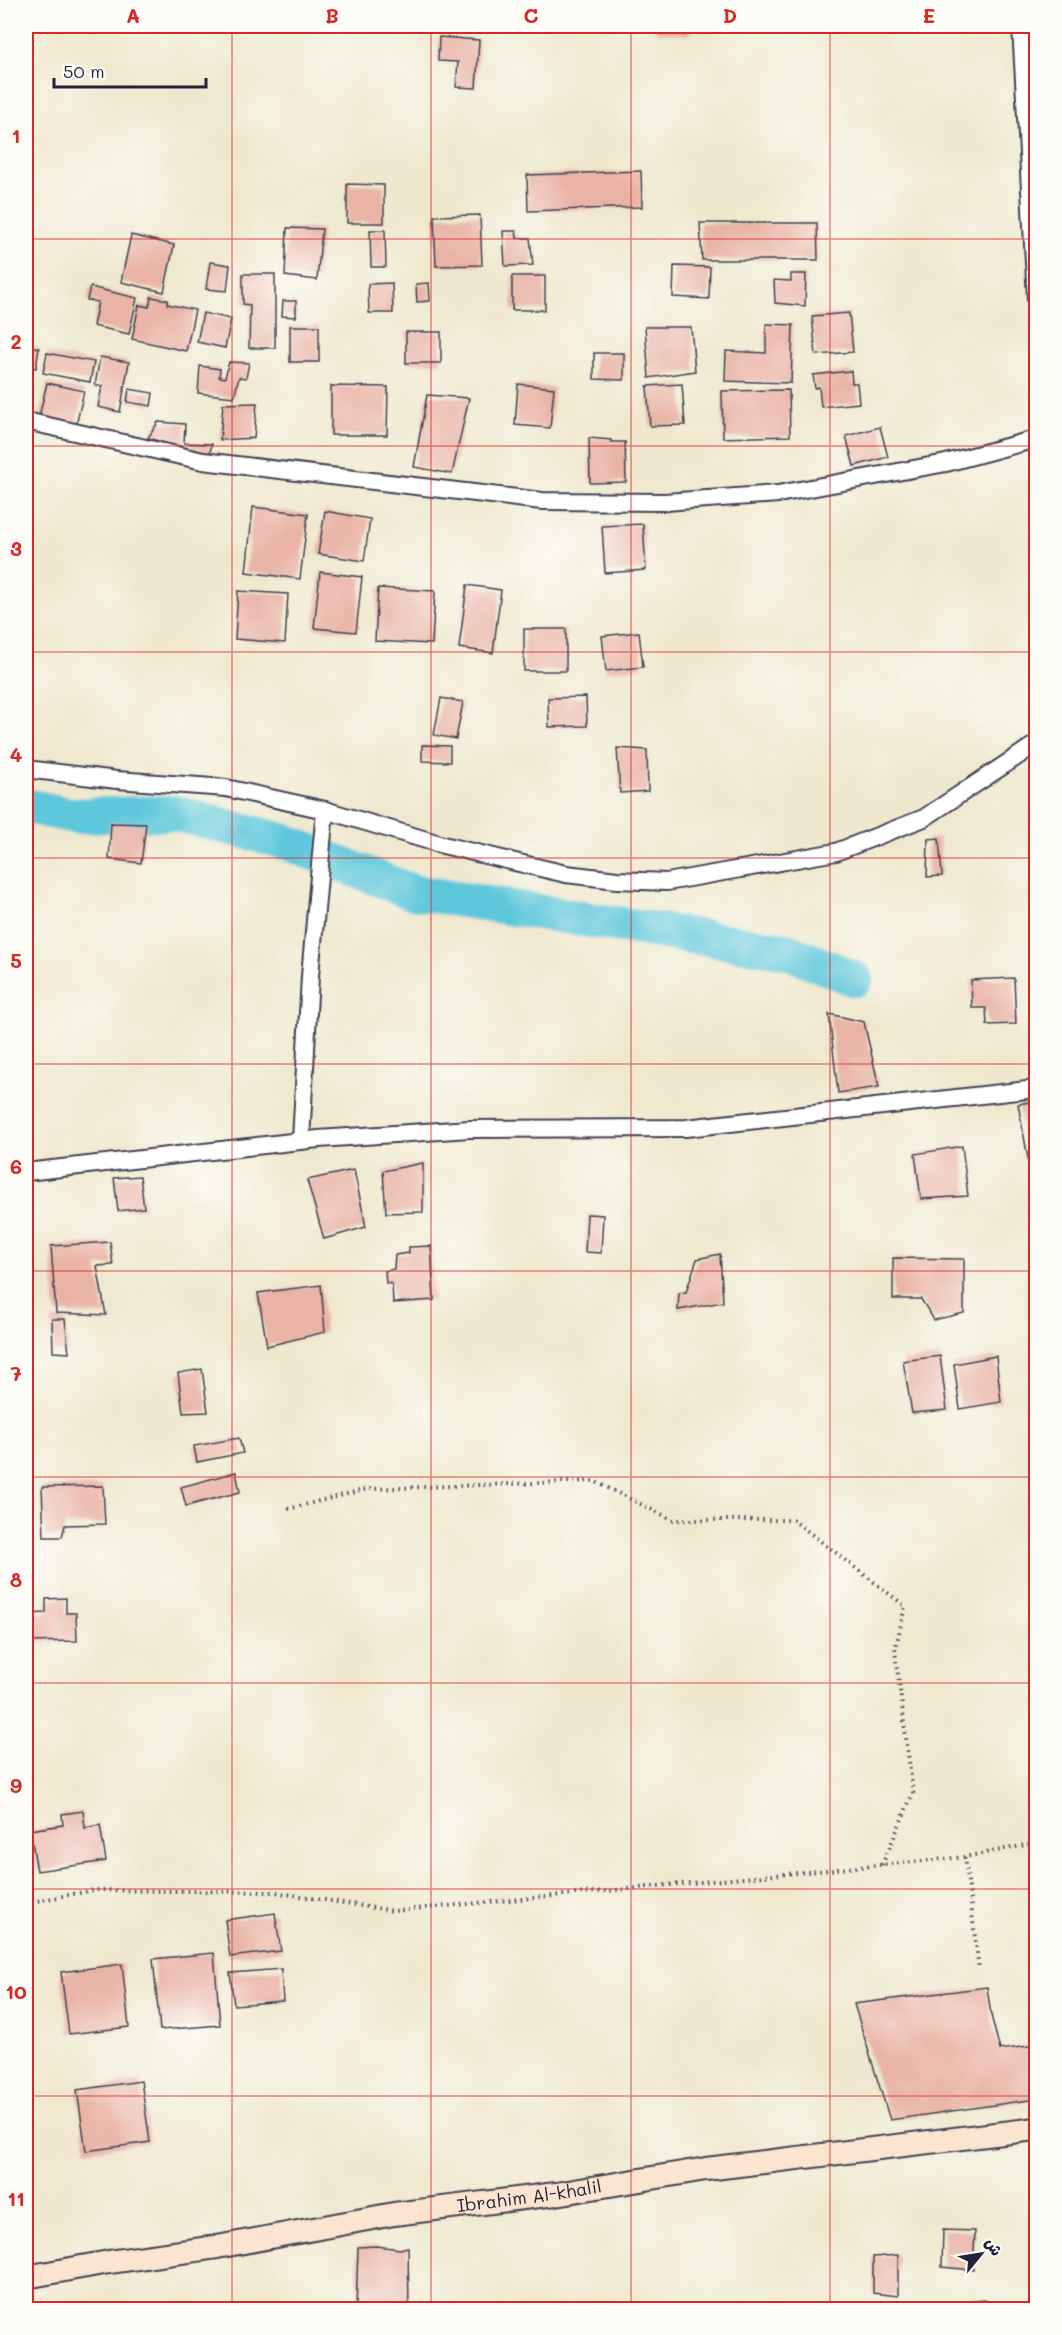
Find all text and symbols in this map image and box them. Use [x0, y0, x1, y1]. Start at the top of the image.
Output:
text: A [126, 2, 140, 28]
text: B [325, 2, 339, 28]
text: C [524, 2, 539, 28]
text: D [723, 2, 737, 28]
text: E [923, 2, 935, 28]
scale bar [54, 51, 206, 89]
text: 50 m [63, 59, 105, 83]
text: 1 [12, 122, 20, 148]
text: 2 [10, 328, 22, 354]
text: 3 [10, 535, 22, 561]
text: 4 [10, 741, 23, 767]
text: 5 [10, 947, 22, 973]
text: 6 [10, 1153, 22, 1179]
text: 7 [10, 1360, 22, 1386]
text: 8 [10, 1566, 22, 1592]
text: 9 [10, 1772, 22, 1798]
text: 10 [5, 1978, 27, 2004]
street label: Ibrahim Al-khalil [456, 2174, 603, 2217]
text: 11 [7, 2185, 25, 2211]
north arrow [951, 2224, 1011, 2284]
text: ش [981, 2233, 1008, 2259]

